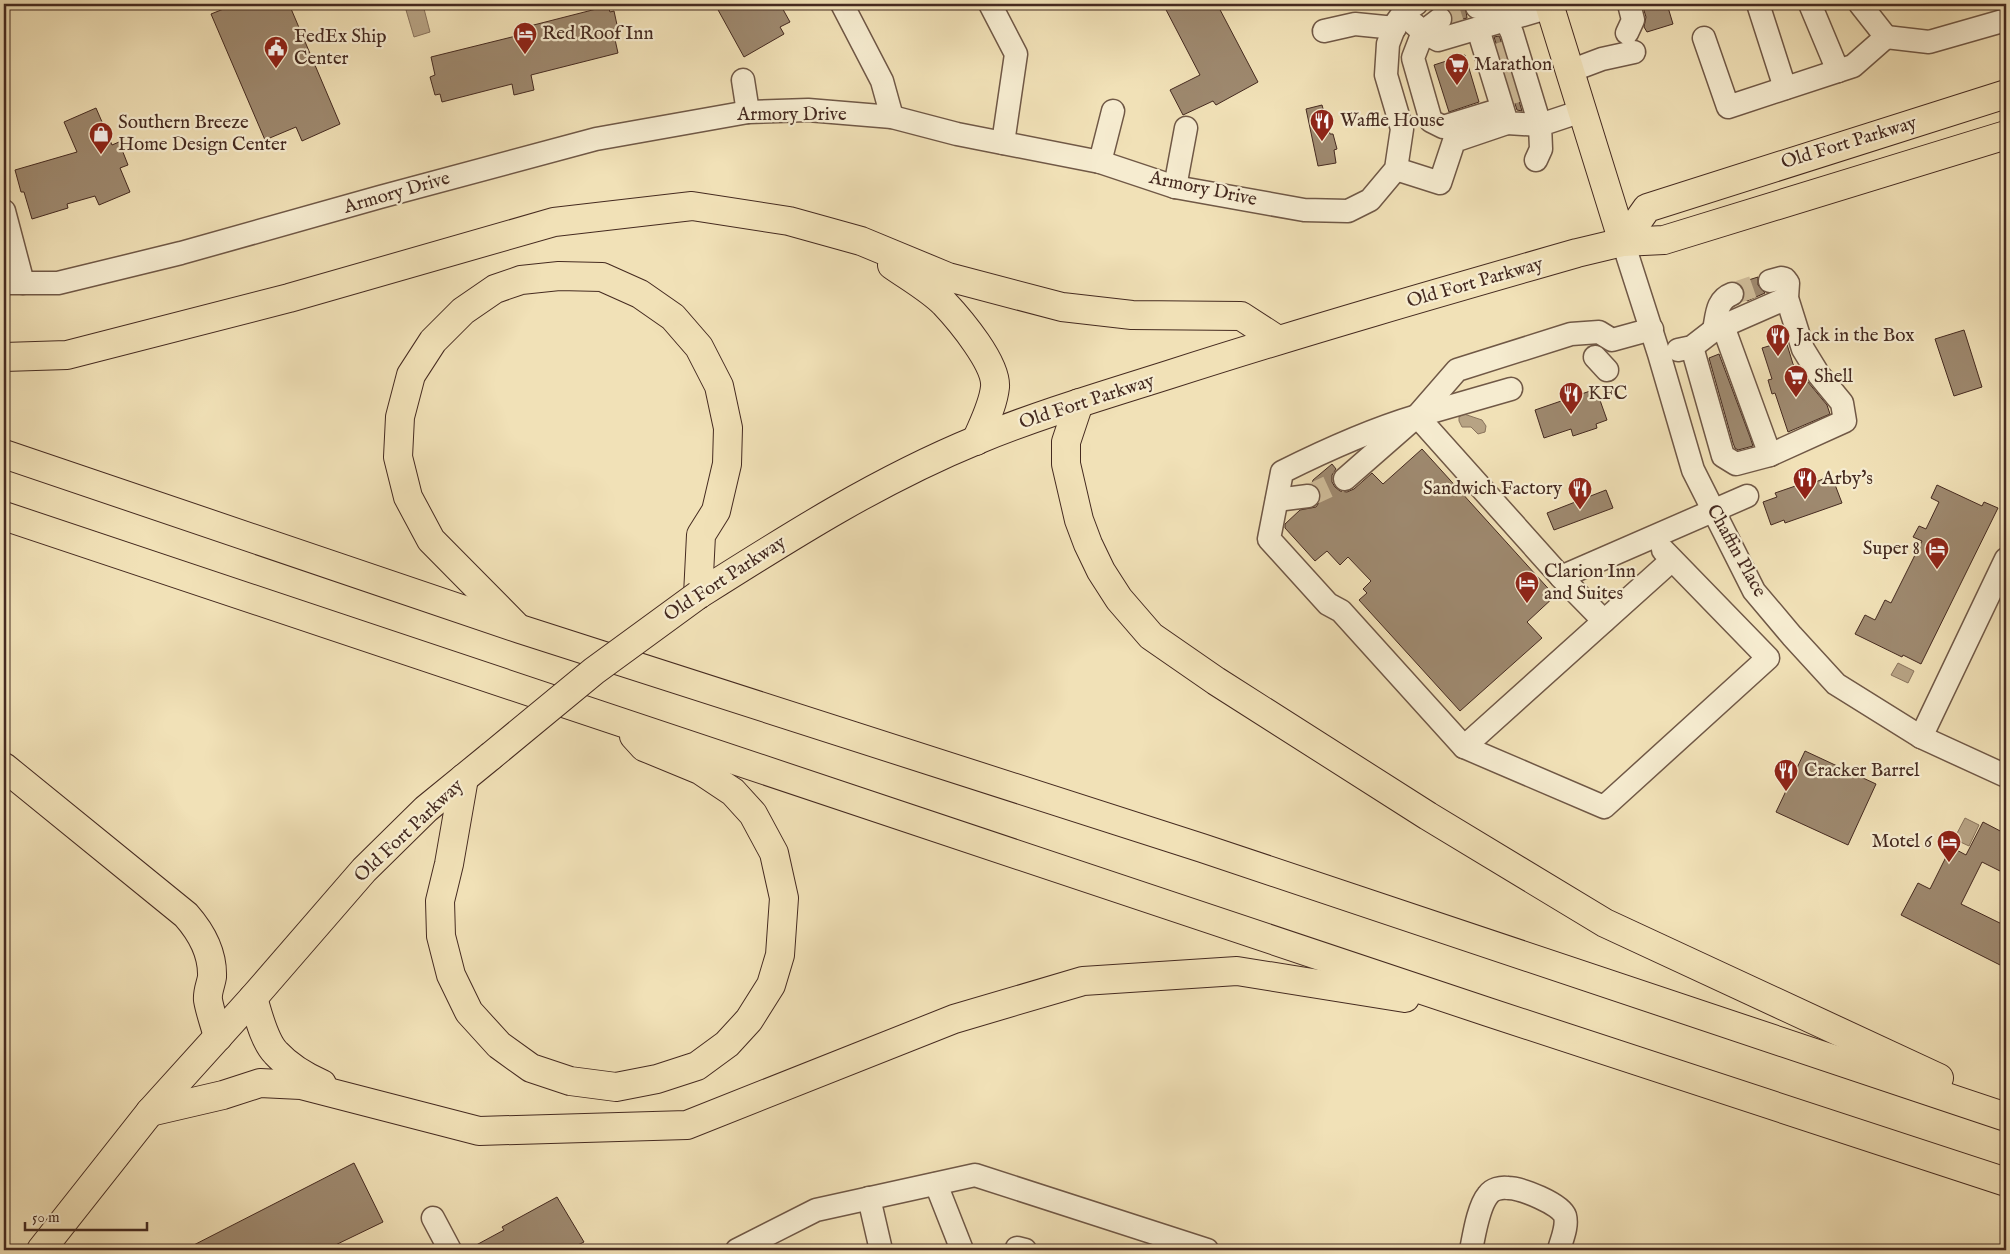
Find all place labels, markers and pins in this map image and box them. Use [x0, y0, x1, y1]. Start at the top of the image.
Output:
hotel icon: Red Roof Inn [512, 21, 538, 55]
place label: Red Roof Inn [542, 22, 654, 46]
place label: FedEx Ship Center [294, 25, 387, 71]
public building icon: FedEx Ship Center [263, 35, 289, 69]
supermarket icon: Marathon [1444, 52, 1470, 86]
place label: Marathon [1474, 53, 1552, 77]
restaurant icon: Waffle House [1309, 108, 1335, 142]
place label: Waffle House [1340, 109, 1445, 133]
place label: Southern Breeze Home Design Center [118, 111, 287, 157]
shop icon: Southern Breeze Home Design Center [88, 121, 114, 155]
restaurant icon: Jack in the Box [1765, 323, 1791, 357]
place label: Jack in the Box [1794, 324, 1915, 348]
supermarket icon: Shell [1783, 364, 1809, 398]
place label: Shell [1814, 365, 1854, 389]
restaurant icon: KFC [1558, 381, 1584, 415]
place label: KFC [1588, 382, 1627, 406]
restaurant icon: Arby's [1792, 466, 1818, 500]
place label: Arby's [1821, 467, 1873, 491]
restaurant icon: Sandwich Factory [1567, 476, 1593, 510]
place label: Sandwich Factory [1423, 477, 1563, 501]
hotel icon: Super 8 [1924, 536, 1950, 570]
place label: Super 8 [1863, 537, 1920, 561]
place label: Clarion Inn and Suites [1544, 560, 1636, 606]
hotel icon: Clarion Inn and Suites [1514, 570, 1540, 604]
restaurant icon: Cracker Barrel [1773, 758, 1799, 792]
place label: Cracker Barrel [1804, 759, 1920, 783]
hotel icon: Motel 6 [1936, 829, 1962, 863]
place label: Motel 6 [1871, 830, 1933, 854]

